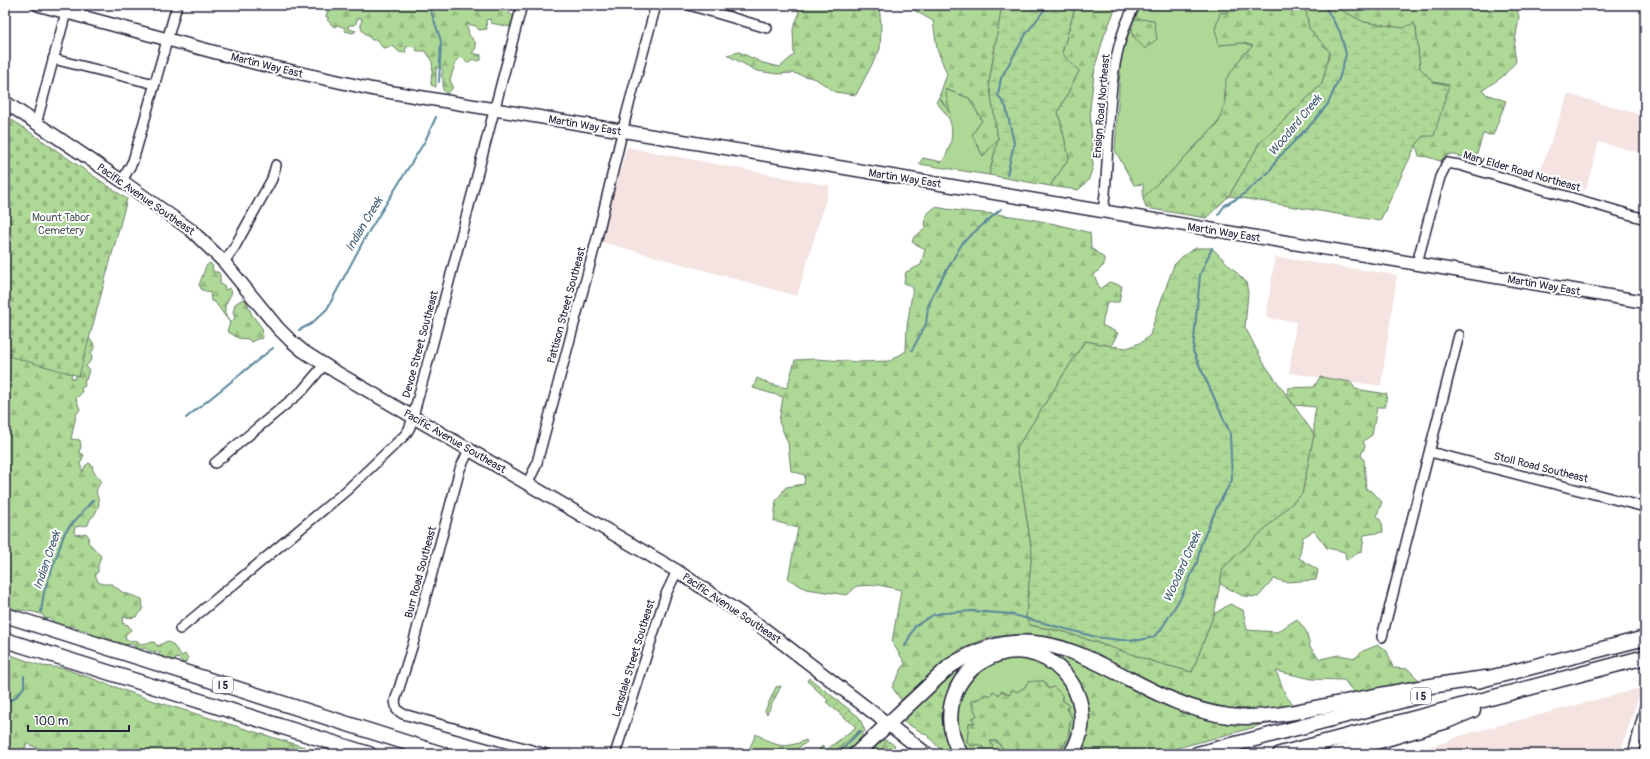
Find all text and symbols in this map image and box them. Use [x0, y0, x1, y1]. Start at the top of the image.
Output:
street label: Martin Way East [230, 50, 305, 81]
street label: Ensign Road Northeast [1090, 53, 1113, 159]
water label: Woodard Creek [1265, 91, 1326, 159]
street label: Martin Way East [548, 113, 623, 138]
street label: Mary Elder Road Northeast [1462, 148, 1583, 195]
street label: Pacific Avenue Southeast [94, 161, 198, 238]
street label: Martin Way East [868, 166, 943, 191]
water label: Indian Creek [342, 193, 387, 254]
park label: Mount Tabor Cemetery [32, 211, 90, 237]
street label: Martin Way East [1187, 220, 1262, 245]
street label: Pattison Street Southeast [545, 245, 588, 365]
street label: Martin Way East [1507, 273, 1582, 298]
street label: Devoe Street Southeast [400, 289, 441, 399]
street label: Pacific Avenue Southeast [401, 407, 509, 476]
street label: Stoll Road Southeast [1492, 449, 1590, 486]
street label: Burr Road Southeast [402, 524, 439, 619]
water label: Indian Creek [30, 528, 65, 591]
water label: Woodard Creek [1160, 529, 1205, 605]
street label: Pacific Avenue Southeast [680, 571, 784, 647]
street label: Lansdale Street Southeast [609, 597, 658, 719]
road number: I 5 [213, 677, 233, 693]
road number: I 5 [1411, 688, 1431, 704]
scale bar [28, 707, 129, 733]
text: 100 m [34, 714, 69, 729]

